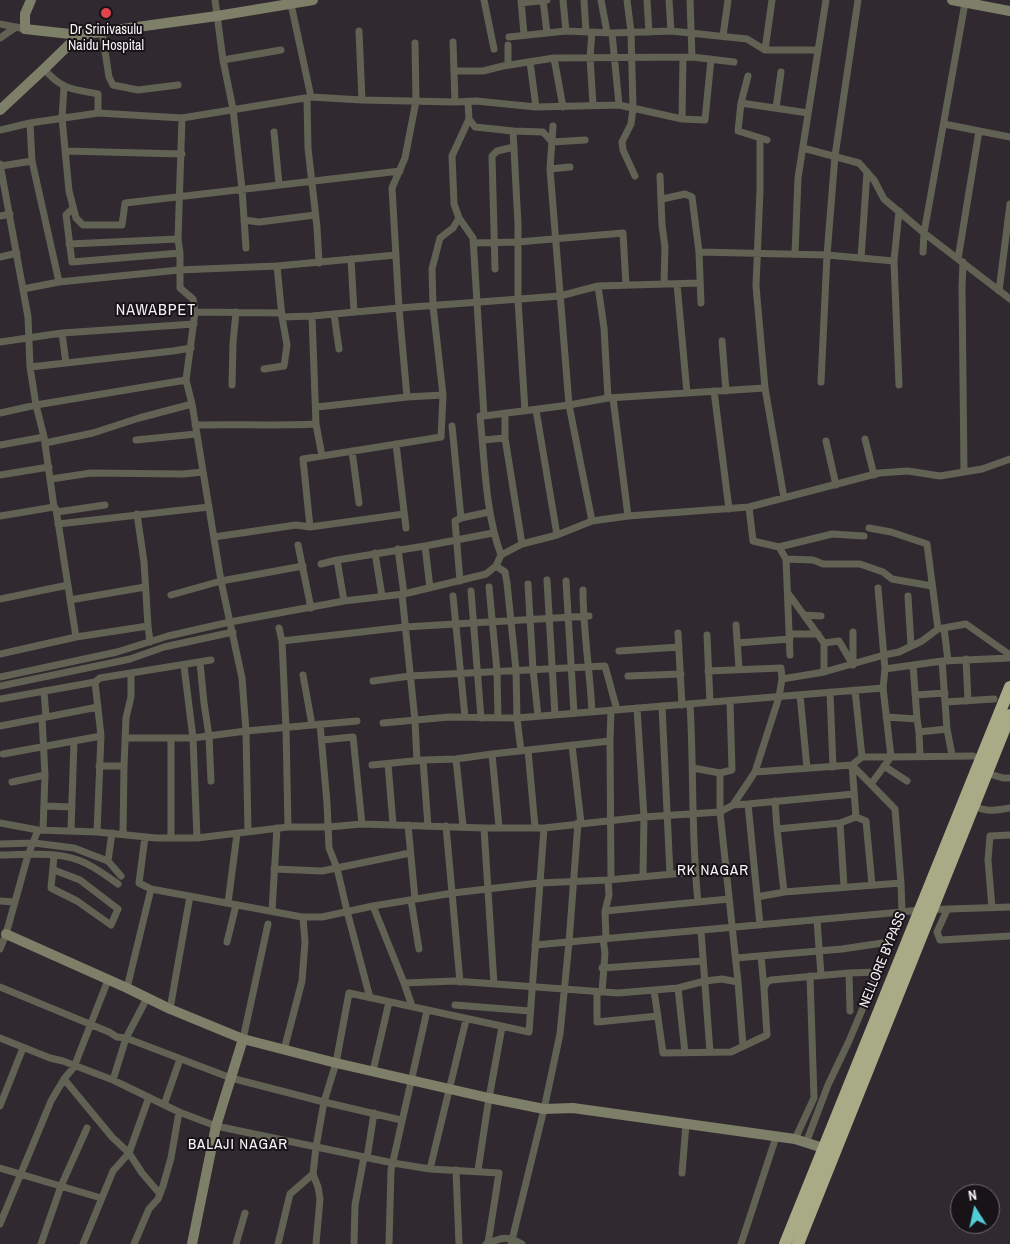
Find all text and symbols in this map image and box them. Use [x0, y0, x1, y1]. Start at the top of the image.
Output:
marker: Dr Srinivasulu Naidu Hospital [99, 6, 113, 20]
place label: Dr Srinivasulu Naidu Hospital [68, 22, 144, 54]
district label: NAWABPET [115, 301, 197, 321]
district label: RK NAGAR [676, 862, 750, 880]
street label: NELLORE BYPASS [856, 910, 910, 1010]
district label: BALAJI NAGAR [186, 1136, 290, 1154]
north arrow [950, 1184, 1000, 1234]
text: N [967, 1186, 978, 1205]

